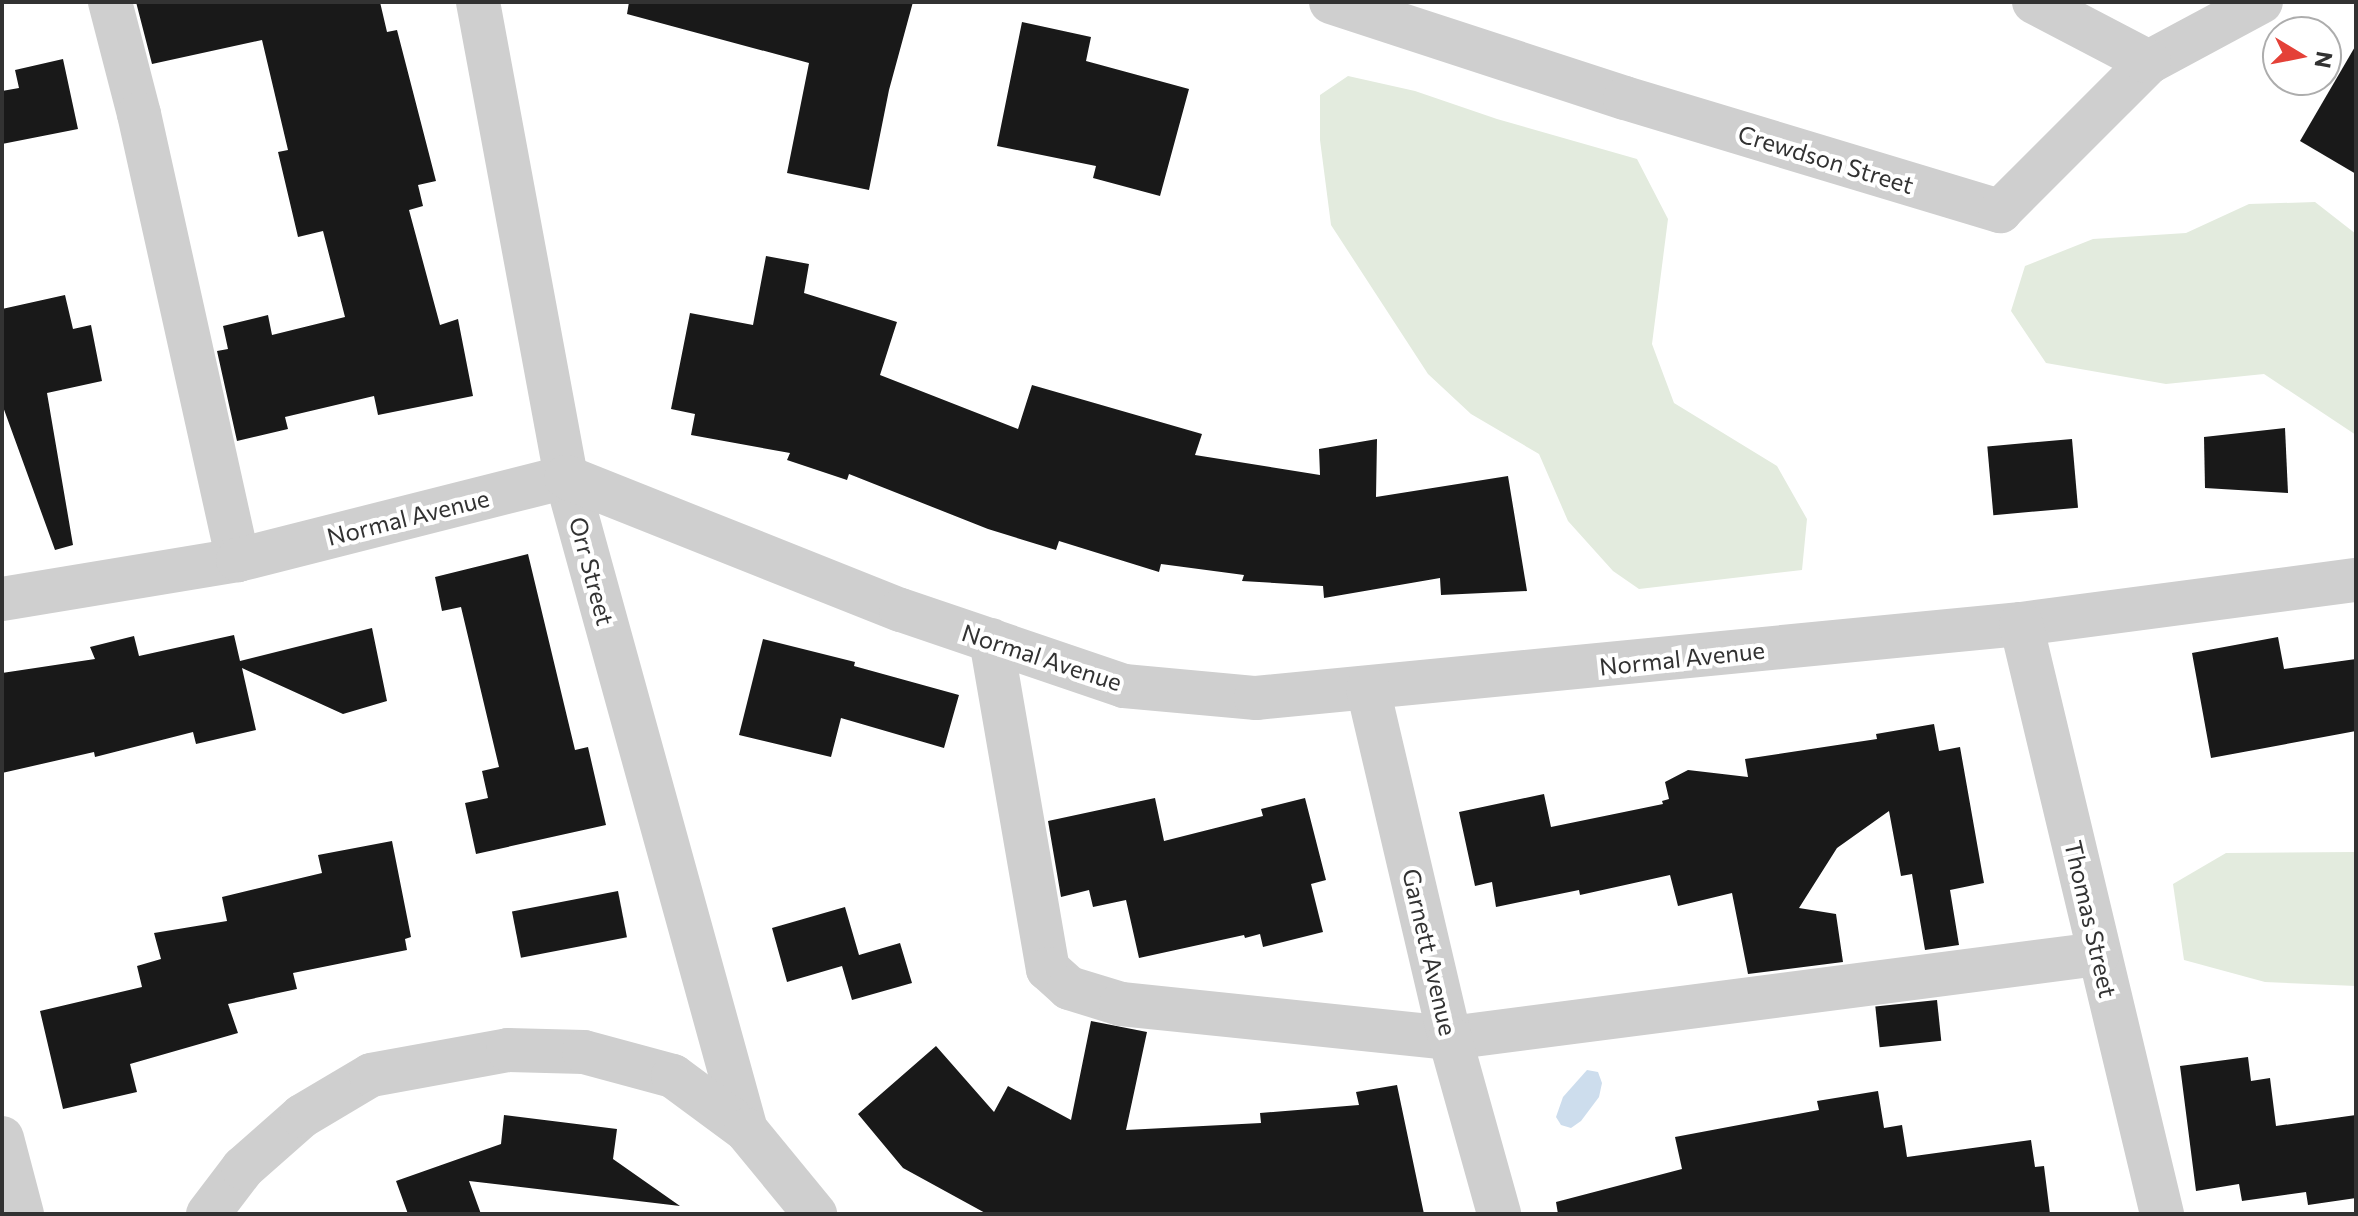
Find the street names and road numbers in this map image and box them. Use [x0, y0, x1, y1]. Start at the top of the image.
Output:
street label: Crewdson Street [1735, 119, 1917, 199]
street label: Normal Avenue [324, 483, 492, 551]
street label: Orr Street [564, 514, 620, 628]
street label: Normal Avenue [959, 618, 1125, 696]
street label: Normal Avenue [1598, 635, 1766, 681]
street label: Thomas Street [2059, 838, 2123, 1000]
street label: Garnett Avenue [1397, 866, 1463, 1038]

